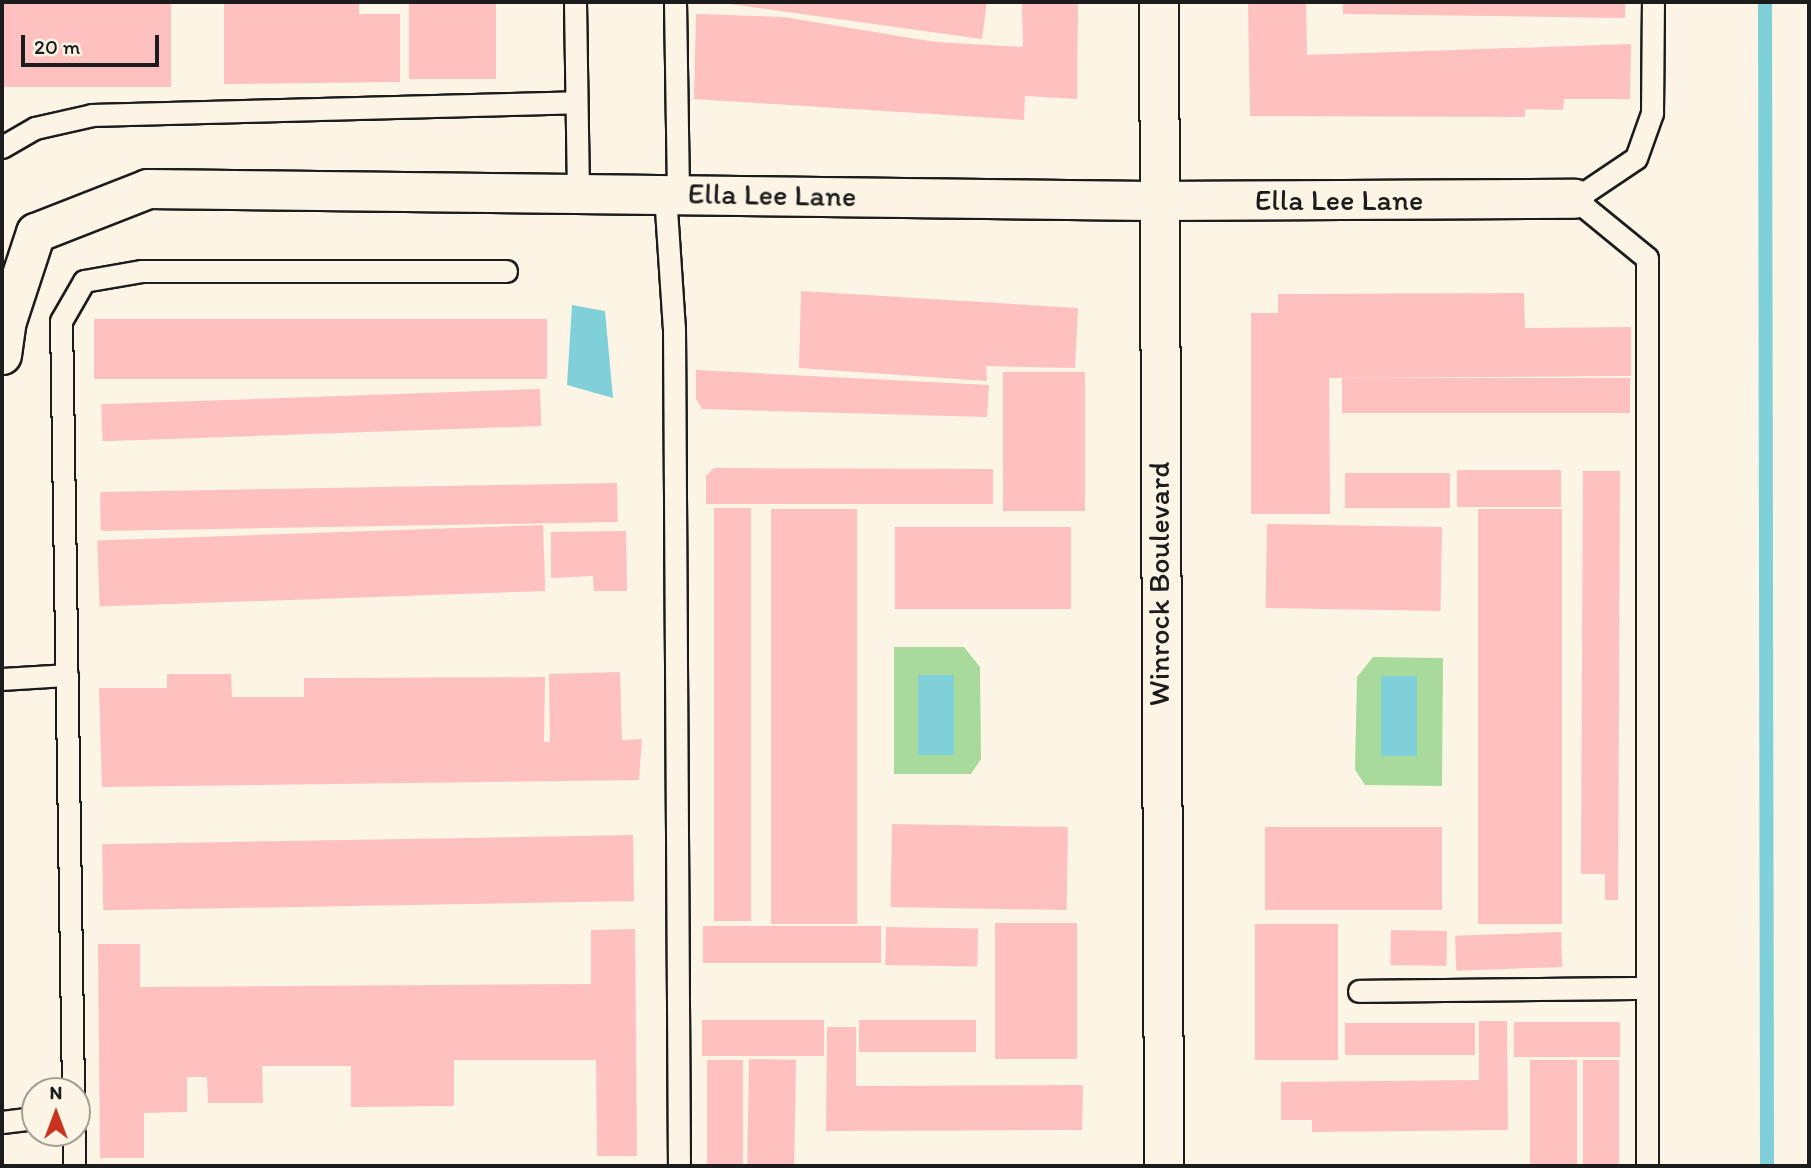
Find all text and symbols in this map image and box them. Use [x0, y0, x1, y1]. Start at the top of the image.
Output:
scale bar [24, 21, 163, 65]
text: 20 m [34, 34, 80, 59]
street label: Ella Lee Lane [688, 176, 856, 214]
street label: Ella Lee Lane [1255, 182, 1423, 218]
street label: Winrock Boulevard [1141, 461, 1177, 707]
north arrow [21, 1077, 91, 1147]
text: N [50, 1081, 62, 1104]

